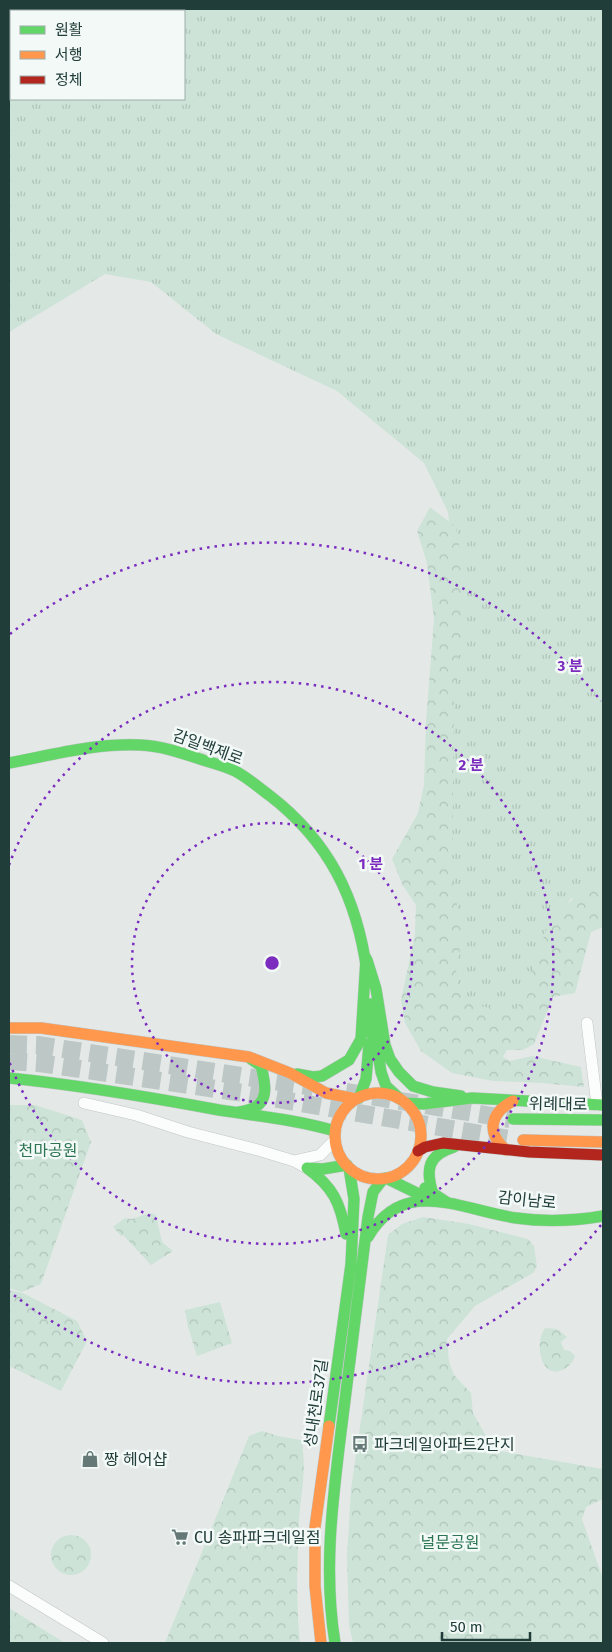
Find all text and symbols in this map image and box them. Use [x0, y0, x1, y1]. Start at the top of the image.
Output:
legend [10, 10, 185, 100]
text: 원활 [55, 21, 83, 39]
text: 서행 [55, 46, 83, 64]
text: 정체 [55, 71, 83, 89]
text: 3 분 [556, 657, 583, 675]
street label: 감일백제로 [170, 725, 246, 769]
text: 2 분 [458, 756, 484, 774]
text: 1 분 [359, 855, 383, 873]
centre of rings [263, 954, 281, 972]
street label: 위례대로 [528, 1094, 588, 1114]
park label: 천마공원 [19, 1141, 77, 1160]
street label: 감이남로 [497, 1187, 558, 1213]
street label: 성내천로37길 [300, 1358, 332, 1448]
bus stop icon: 파크데일아파트2단지 [350, 1434, 370, 1454]
place label: 파크데일아파트2단지 [374, 1435, 514, 1454]
shop icon: 짱 헤어샵 [80, 1449, 100, 1469]
place label: 짱 헤어샵 [104, 1450, 167, 1469]
supermarket icon: CU 송파파크데일점 [170, 1527, 190, 1547]
place label: CU 송파파크데일점 [194, 1528, 321, 1547]
park label: 널문공원 [421, 1533, 479, 1552]
scale bar [442, 1610, 530, 1642]
text: 50 m [450, 1618, 483, 1636]

